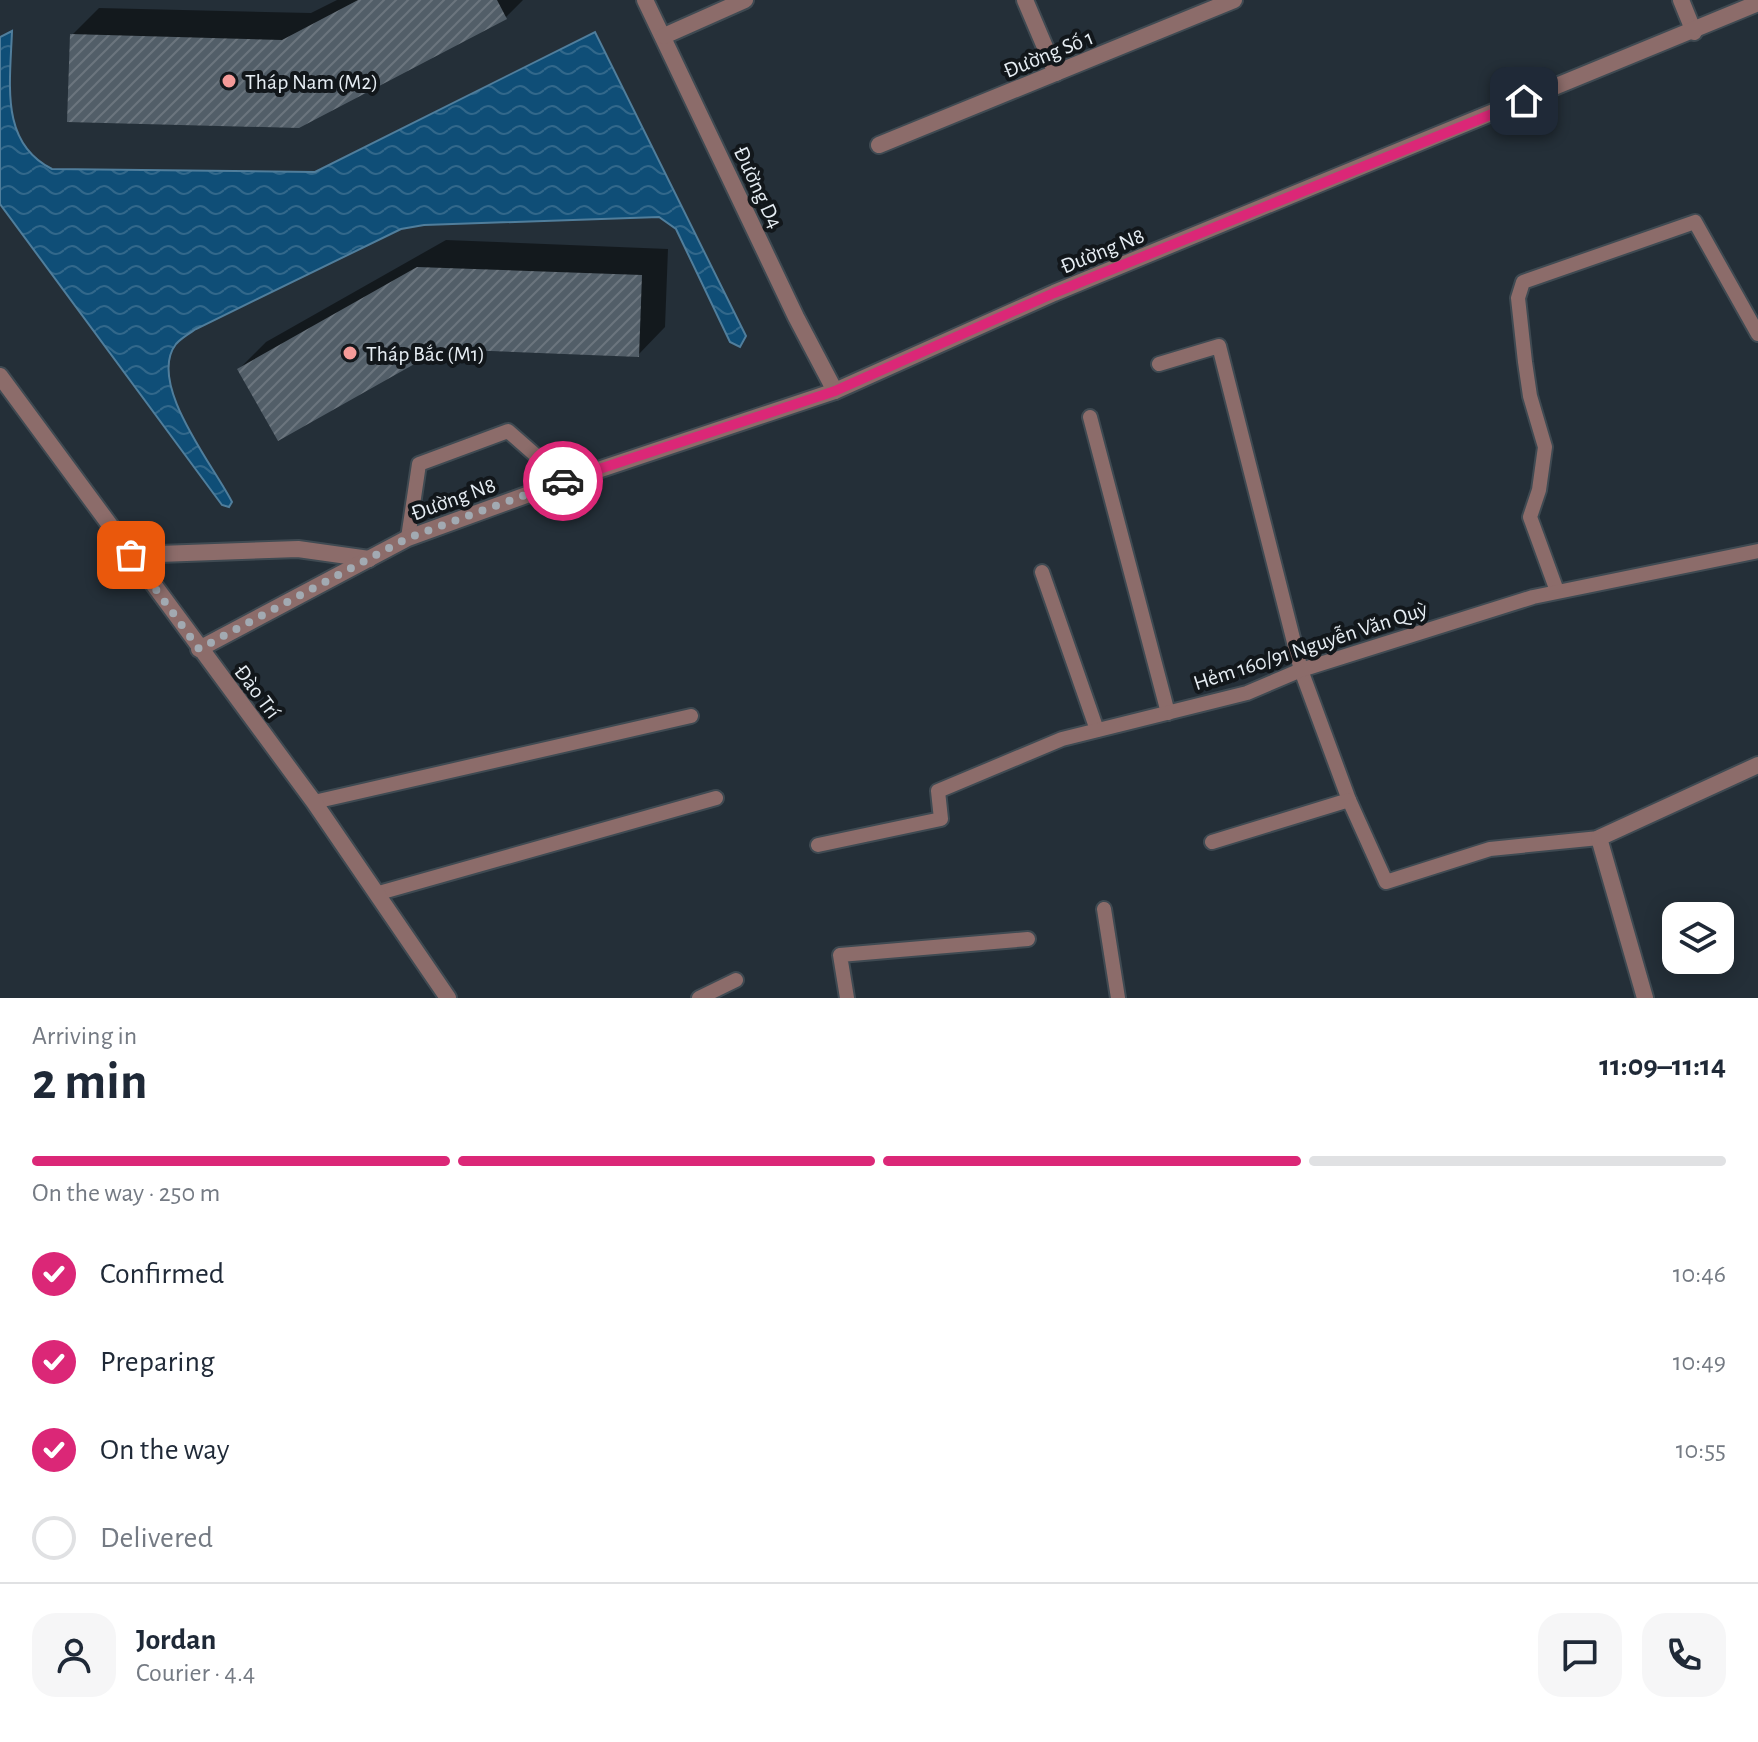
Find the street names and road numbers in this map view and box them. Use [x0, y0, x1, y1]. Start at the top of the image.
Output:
street label: Đường Số 1 [1000, 26, 1097, 82]
street label: Đường D4 [730, 143, 787, 232]
street label: Đường N8 [1057, 224, 1148, 278]
street label: Đường N8 [408, 473, 499, 524]
street label: Hẻm 160/91 Nguyễn Văn Quỳ [1191, 598, 1431, 694]
street label: Đào Trí [230, 661, 285, 723]

